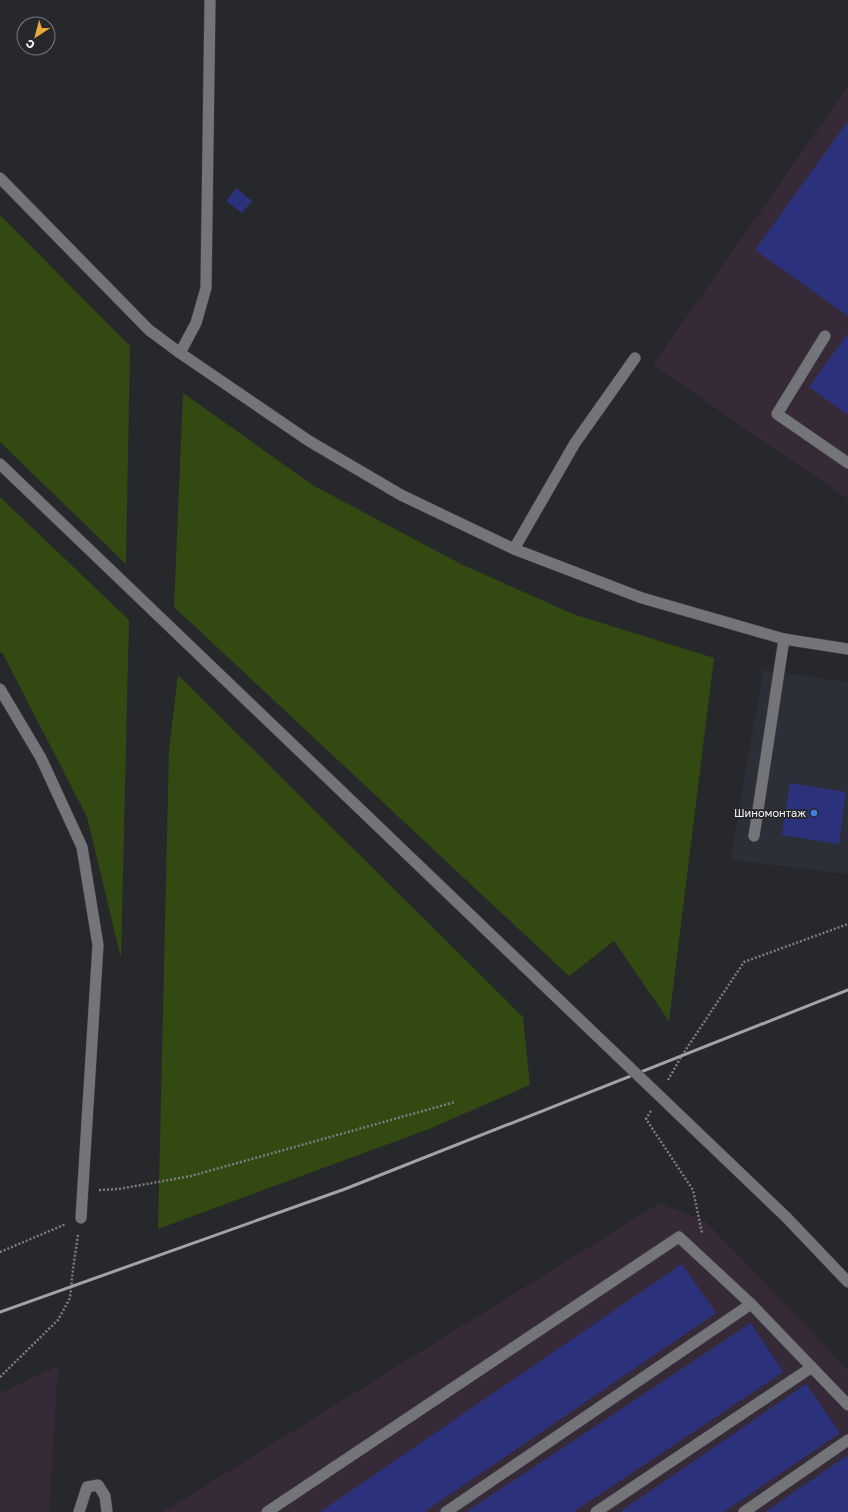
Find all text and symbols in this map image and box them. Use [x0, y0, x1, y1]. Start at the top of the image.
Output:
north arrow [16, 16, 56, 56]
text: С [23, 37, 37, 52]
place label: Шиномонтаж [734, 806, 806, 819]
marker: Шиномонтаж [809, 808, 819, 818]

